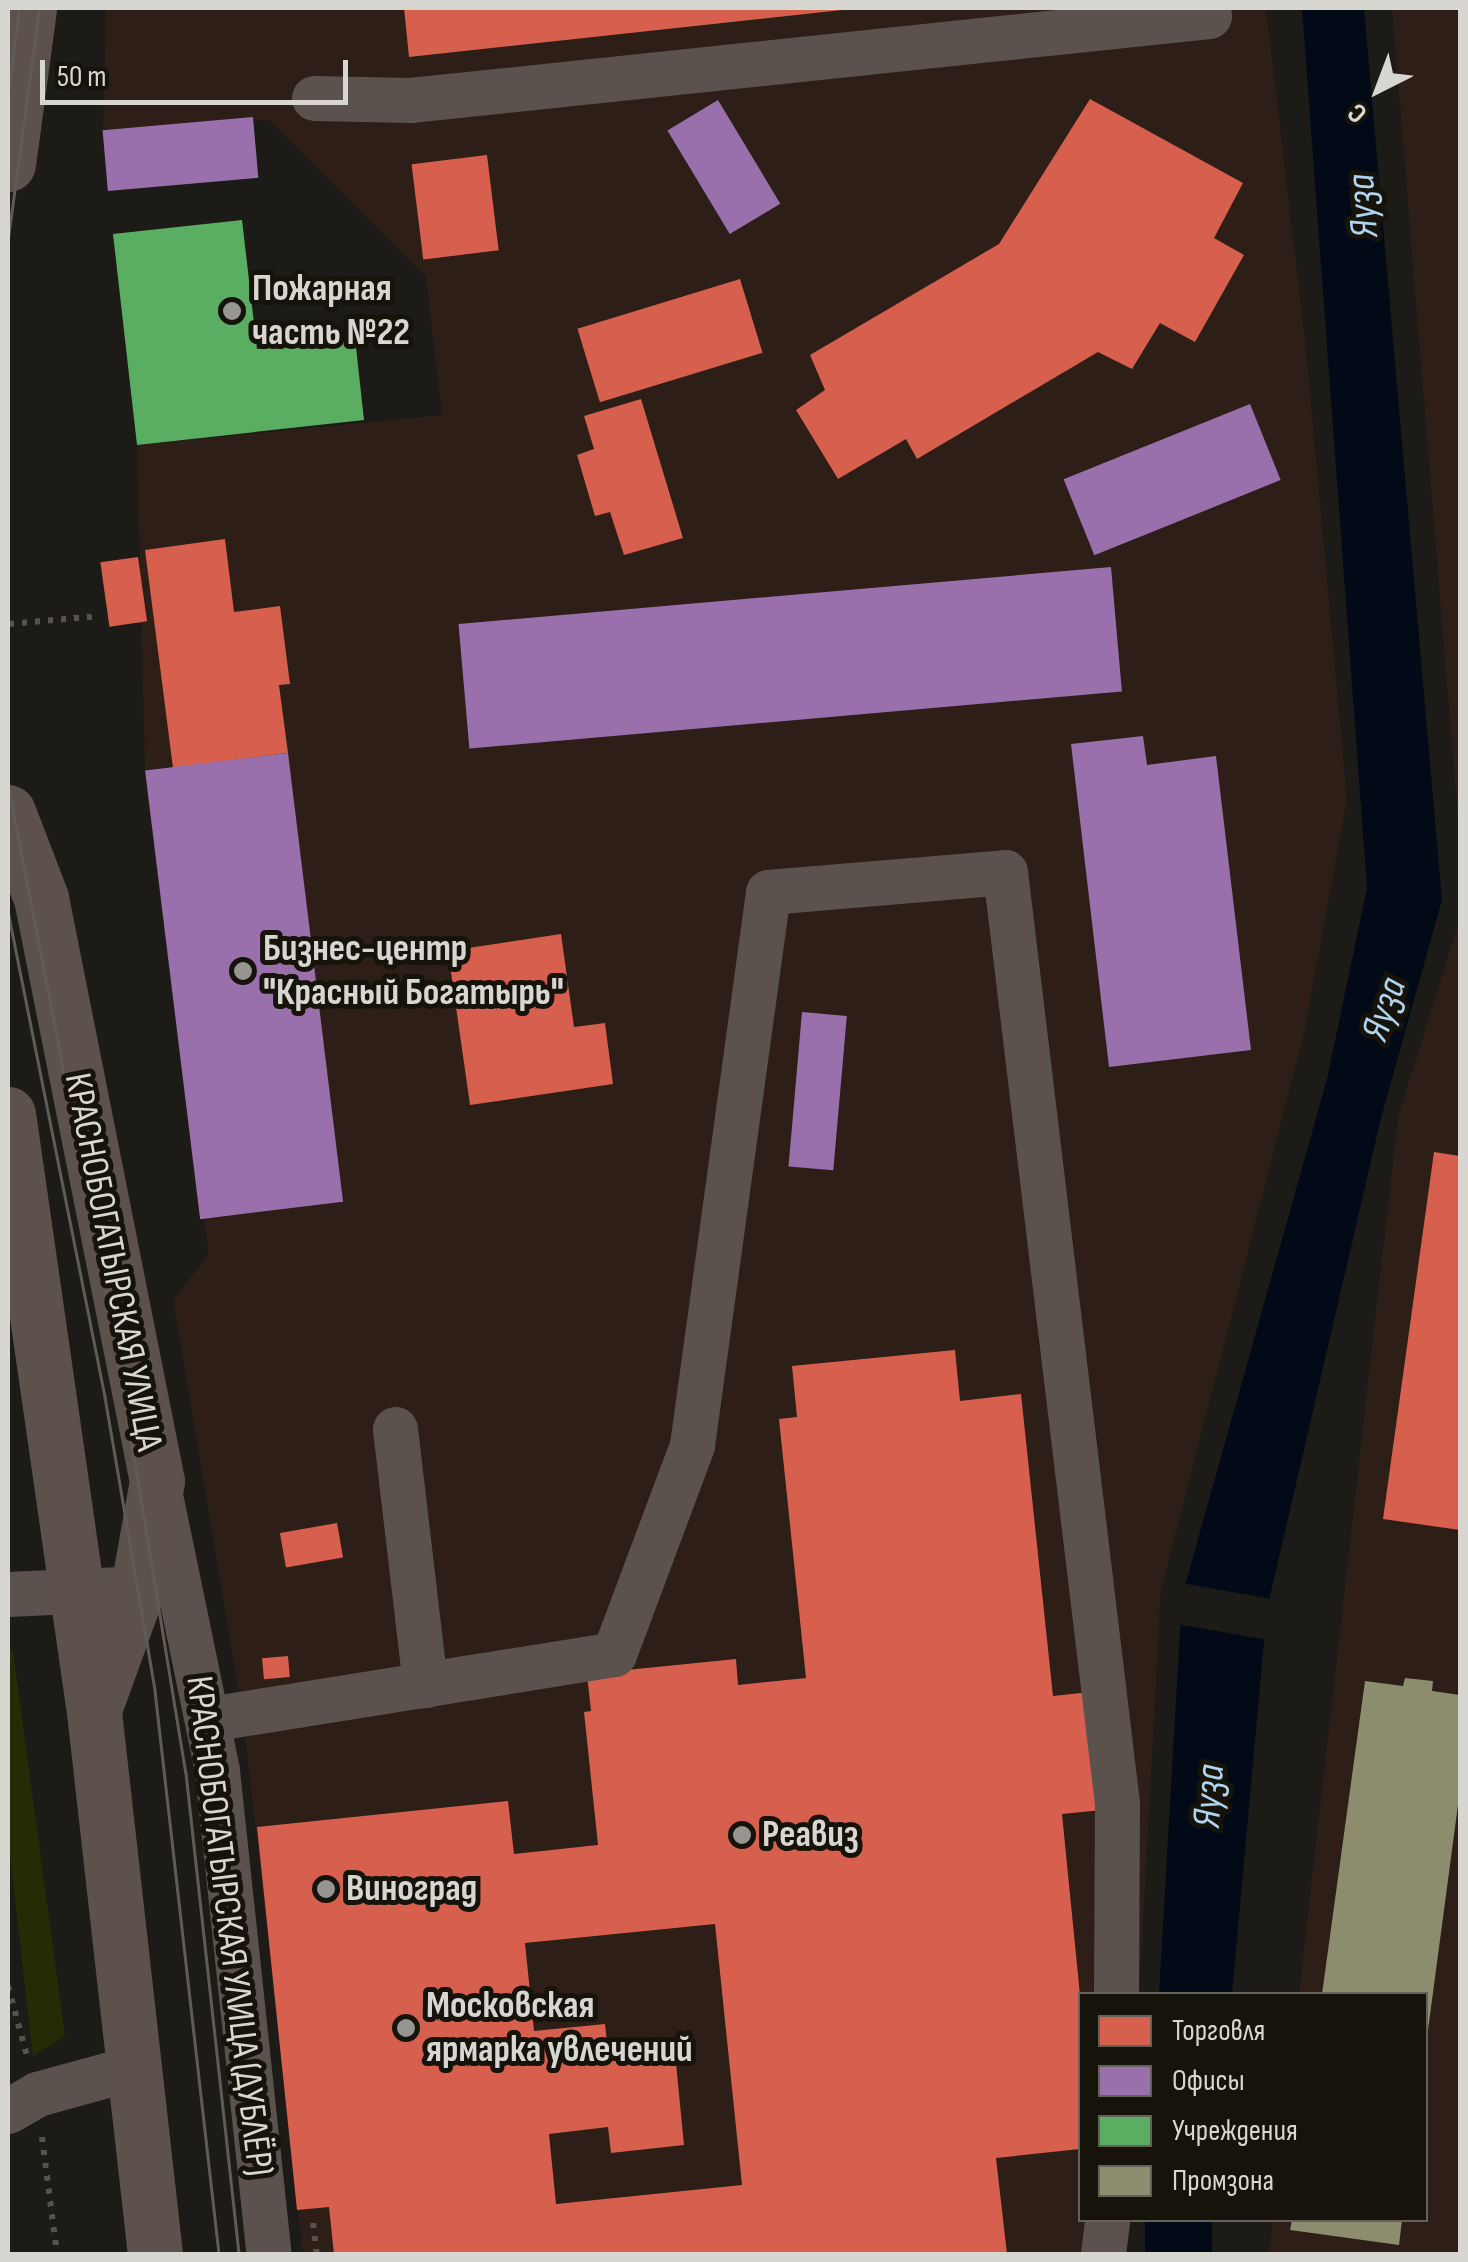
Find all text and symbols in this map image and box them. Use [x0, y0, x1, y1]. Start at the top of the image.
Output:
scale bar [45, 40, 352, 102]
north arrow [1328, 40, 1428, 140]
text: 50 m [57, 59, 106, 95]
text: С [1341, 96, 1374, 130]
water label: Яуза [1337, 173, 1389, 239]
place label: Пожарная часть №22 [252, 266, 410, 356]
marker: Пожарная часть №22 [221, 300, 243, 322]
place label: Бизнес-центр "Красный Богатырь" [263, 926, 564, 1016]
marker: Бизнес-центр "Красный Богатырь" [232, 960, 254, 982]
water label: Яуза [1351, 971, 1417, 1047]
street label: КРАСНОБОГАТЫРСКАЯ УЛИЦА [54, 1069, 172, 1455]
street label: КРАСНОБОГАТЫРСКАЯ УЛИЦА (ДУБЛЁР) [176, 1673, 282, 2179]
water label: Яуза [1183, 1763, 1235, 1829]
place label: Реавиз [762, 1812, 859, 1858]
marker: Реавиз [731, 1824, 753, 1846]
place label: Виноград [346, 1866, 477, 1912]
marker: Виноград [315, 1878, 337, 1900]
place label: Московская ярмарка увлечений [426, 1983, 693, 2072]
legend [1078, 1992, 1428, 2222]
text: Торговля [1172, 2013, 1265, 2049]
marker: Московская ярмарка увлечений [395, 2017, 417, 2039]
text: Офисы [1172, 2063, 1245, 2099]
text: Учреждения [1172, 2113, 1298, 2149]
text: Промзона [1172, 2163, 1274, 2199]

